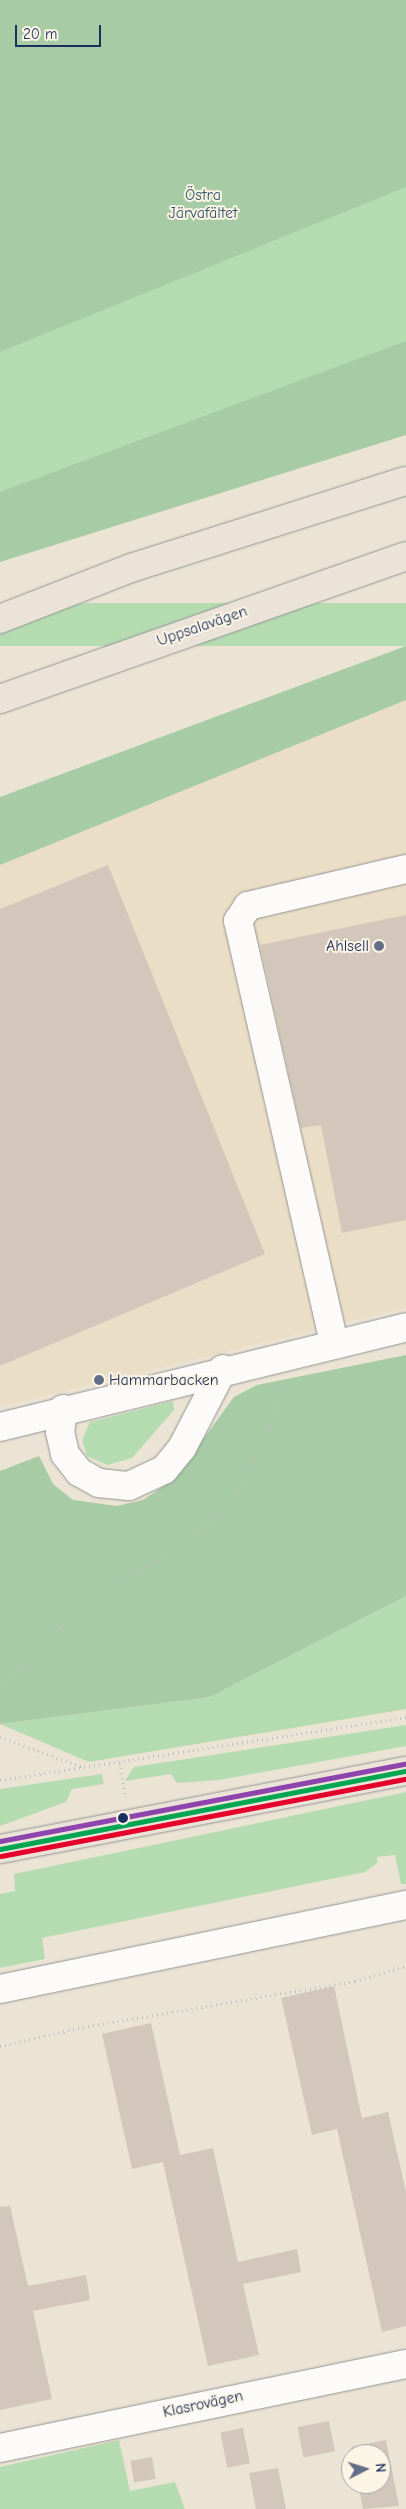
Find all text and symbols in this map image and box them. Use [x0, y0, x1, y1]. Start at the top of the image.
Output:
scale bar [18, 15, 104, 47]
text: 20 m [23, 25, 57, 43]
park label: Östra Järvafältet [168, 185, 238, 223]
street label: Uppsalavägen [154, 602, 250, 650]
place label: Ahlsell [326, 936, 369, 956]
marker: Ahlsell [373, 940, 385, 952]
place label: Hammarbacken [109, 1370, 219, 1390]
marker: Hammarbacken [93, 1374, 105, 1386]
unlabelled marker [118, 1813, 128, 1823]
street label: Klasrovägen [161, 2386, 245, 2422]
north arrow [341, 2444, 391, 2494]
text: N [372, 2462, 389, 2473]

